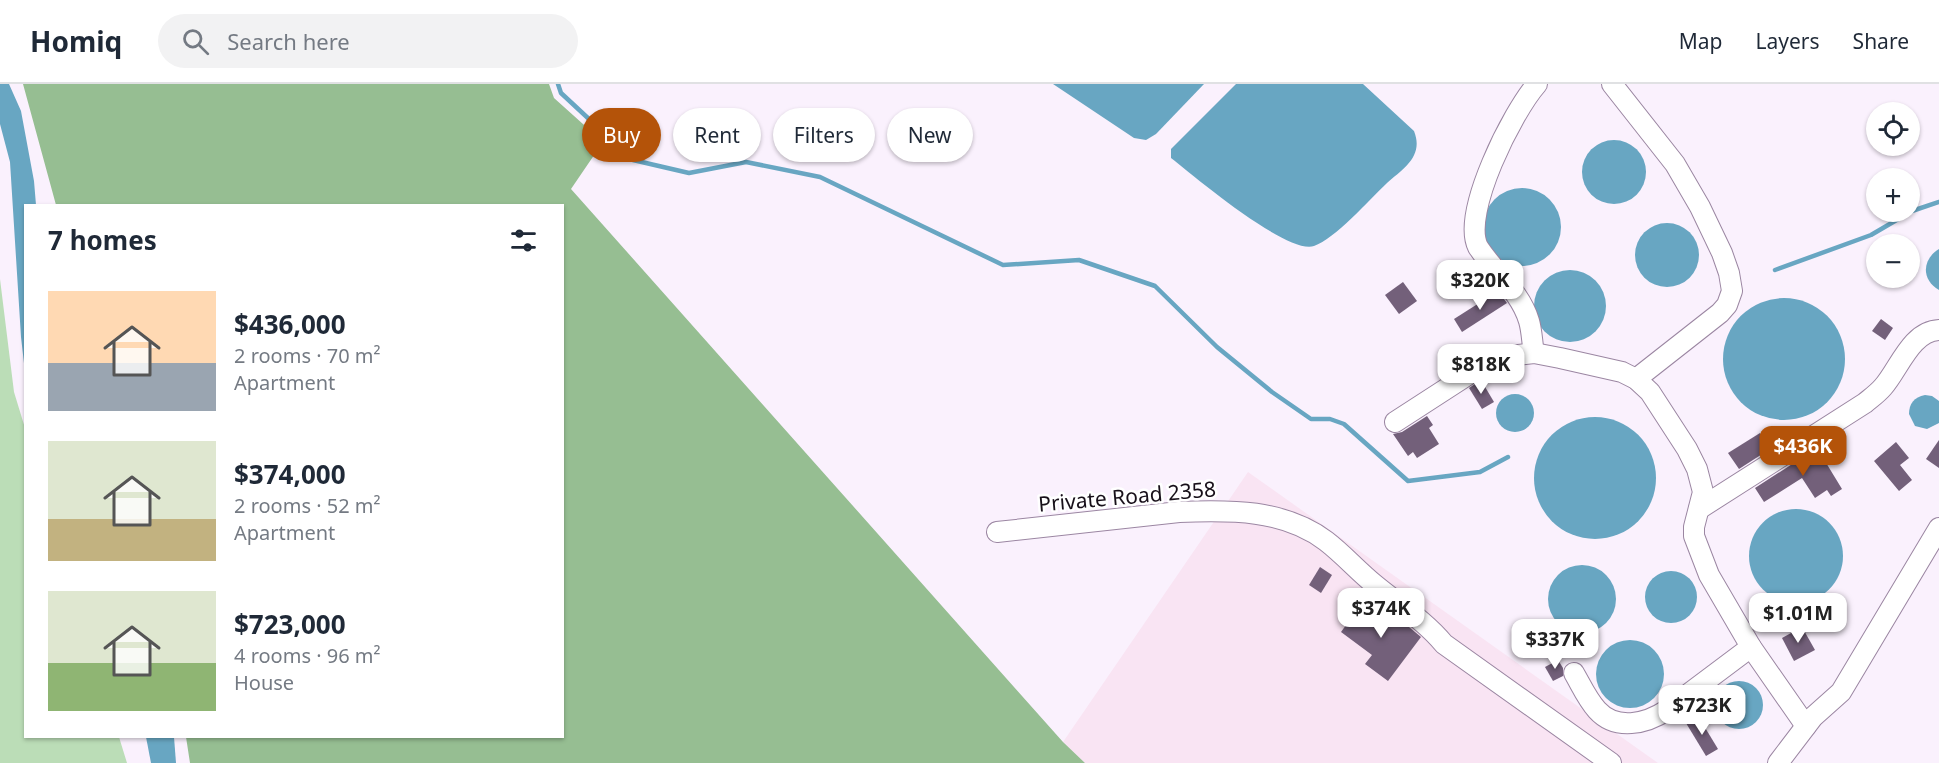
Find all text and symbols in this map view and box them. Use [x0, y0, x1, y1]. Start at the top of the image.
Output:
search box [158, 14, 578, 68]
text: Homiq [30, 22, 122, 60]
icon: search [179, 25, 212, 58]
text: Search here [227, 26, 350, 56]
text: Map [1679, 27, 1723, 55]
text: Layers [1756, 27, 1820, 55]
text: Share [1853, 27, 1909, 55]
map controls [1866, 102, 1920, 288]
button: locate [1866, 102, 1920, 156]
chip: Buy [582, 108, 661, 162]
chip: Rent [673, 108, 761, 162]
chip: Filters [773, 108, 875, 162]
chip: New [887, 108, 973, 162]
button: + [1866, 168, 1920, 222]
text: 7 homes [48, 222, 157, 258]
icon: filters [507, 224, 540, 257]
button: − [1866, 234, 1920, 288]
pin: $320K [1438, 260, 1522, 311]
text: $320K [1450, 266, 1510, 293]
text: $436,000 [234, 306, 346, 342]
icon: home [96, 315, 168, 387]
text: 2 rooms · 70 m² [234, 342, 381, 369]
pin: $818K [1439, 344, 1523, 395]
text: $818K [1451, 350, 1511, 377]
text: Apartment [234, 369, 335, 396]
pin: $436K [1761, 426, 1845, 477]
text: $436K [1773, 432, 1833, 459]
text: $374,000 [234, 456, 346, 492]
icon: home [96, 465, 168, 537]
street label: Private Road 2358 [1037, 474, 1217, 518]
text: 2 rooms · 52 m² [234, 492, 381, 519]
text: Apartment [234, 519, 335, 546]
pin: $374K [1339, 588, 1423, 639]
pin: $1.01M [1749, 593, 1847, 644]
text: $374K [1351, 594, 1411, 621]
text: $1.01M [1763, 599, 1833, 626]
text: $723,000 [234, 606, 346, 642]
icon: home [96, 615, 168, 687]
pin: $337K [1513, 619, 1597, 670]
text: $337K [1525, 625, 1585, 652]
text: 4 rooms · 96 m² [234, 642, 381, 669]
text: House [234, 669, 294, 696]
pin: $723K [1660, 685, 1744, 736]
text: $723K [1672, 691, 1732, 718]

